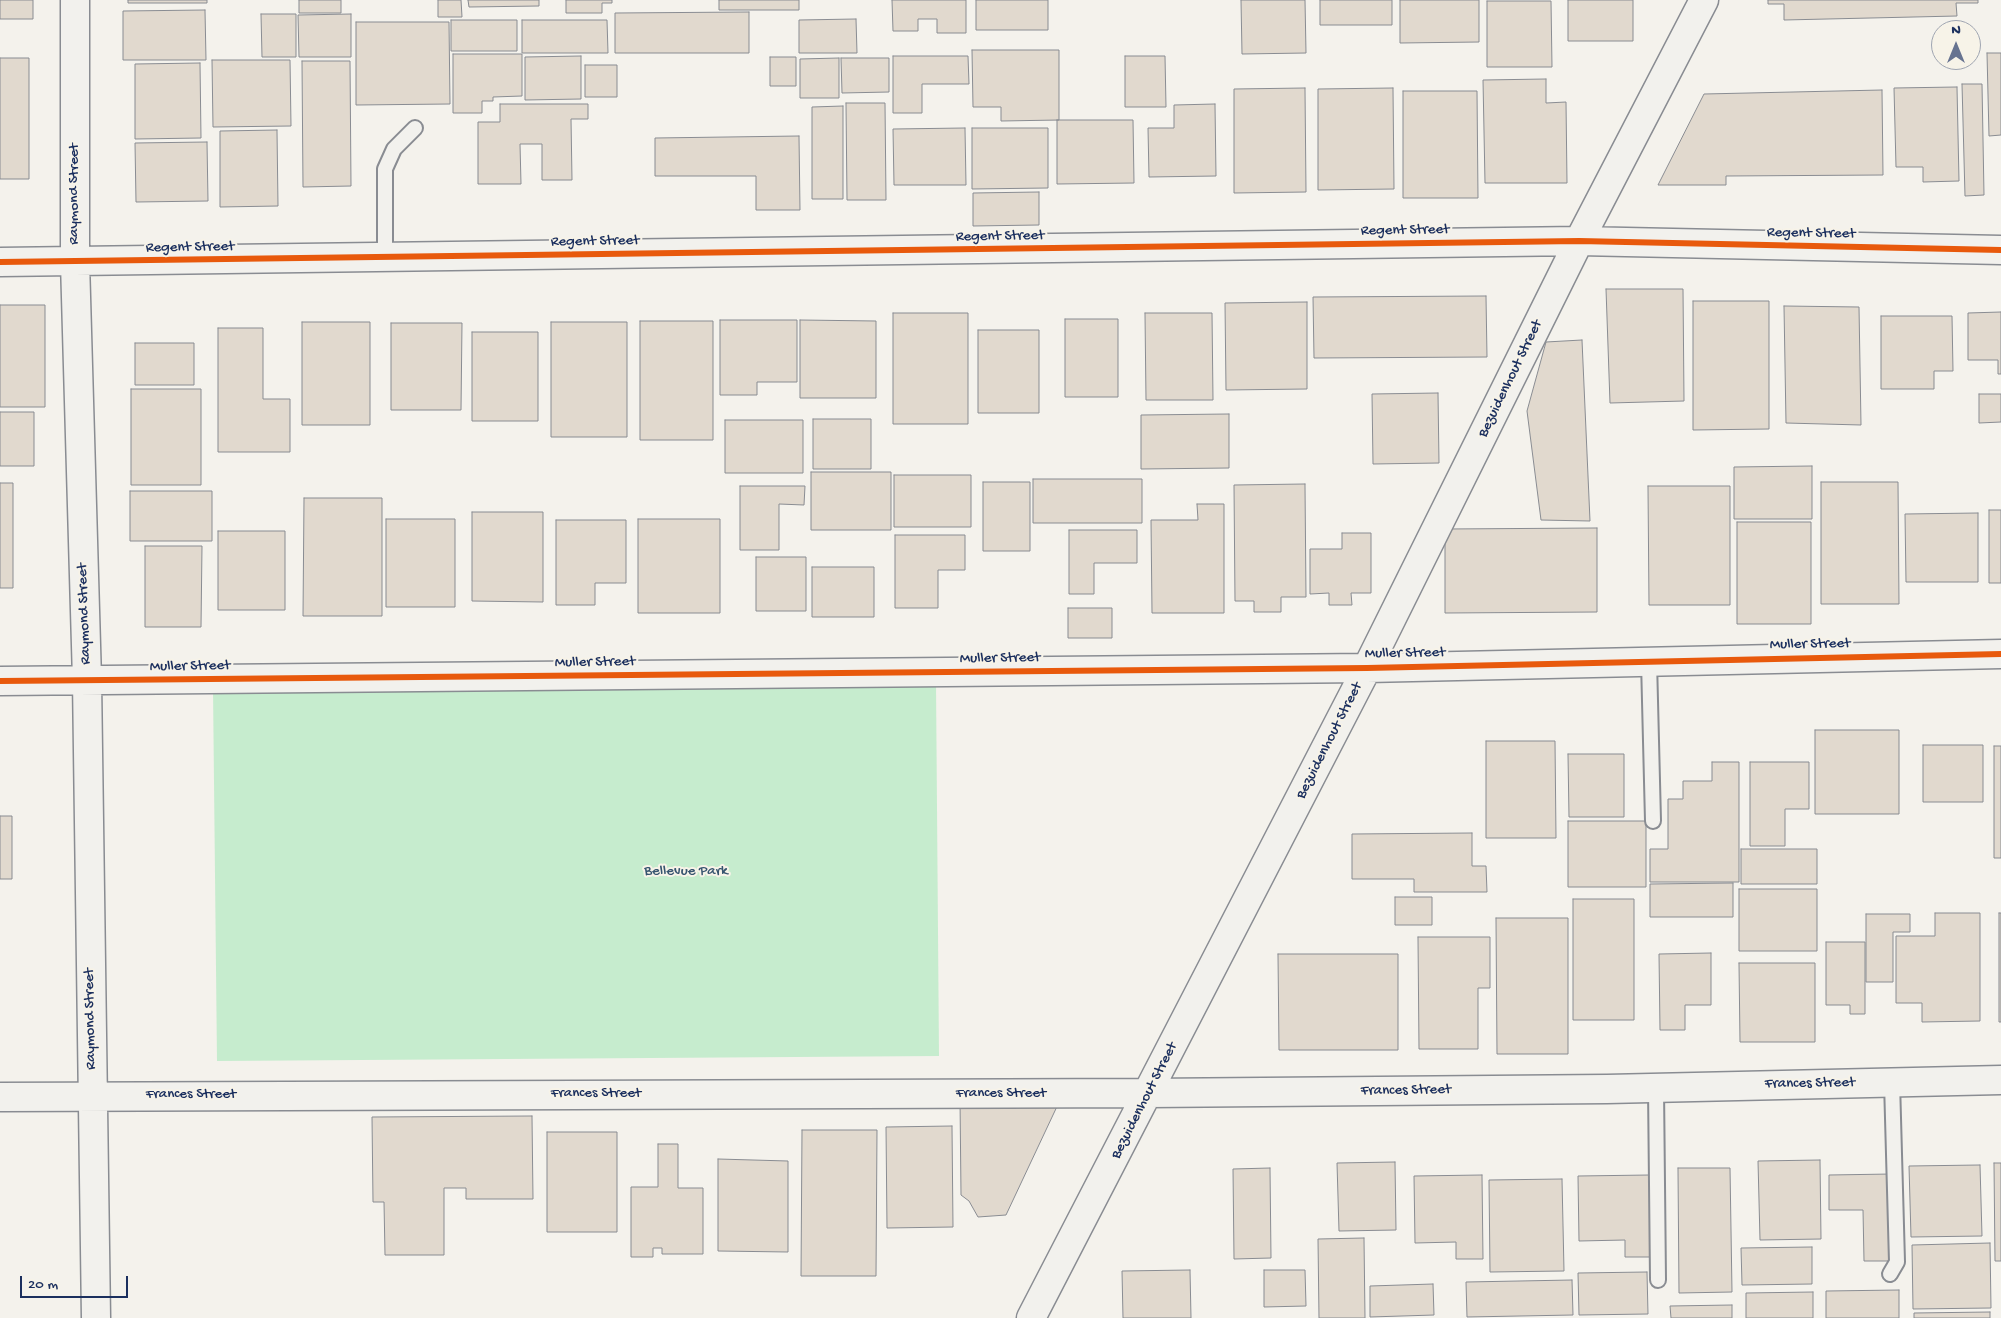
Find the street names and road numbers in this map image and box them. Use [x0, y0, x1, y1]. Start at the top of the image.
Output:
street label: Raymond Street [66, 143, 84, 245]
street label: Regent Street [1361, 221, 1449, 241]
street label: Regent Street [1767, 224, 1855, 244]
street label: Regent Street [956, 227, 1044, 247]
street label: Regent Street [551, 232, 639, 252]
street label: Regent Street [146, 238, 234, 258]
street label: Bezuidenhout Street [1475, 317, 1547, 441]
street label: Raymond Street [74, 563, 96, 665]
street label: Muller Street [1770, 635, 1850, 655]
street label: Muller Street [1365, 644, 1445, 664]
street label: Muller Street [960, 649, 1040, 669]
street label: Muller Street [555, 653, 635, 673]
street label: Muller Street [150, 657, 230, 677]
street label: Bezuidenhout Street [1293, 680, 1367, 802]
street label: Raymond Street [81, 968, 101, 1070]
street label: Bezuidenhout Street [1108, 1040, 1182, 1162]
street label: Frances Street [1765, 1074, 1855, 1094]
street label: Frances Street [1361, 1081, 1451, 1101]
street label: Frances Street [551, 1085, 641, 1103]
street label: Frances Street [956, 1085, 1046, 1103]
street label: Frances Street [146, 1086, 236, 1104]

